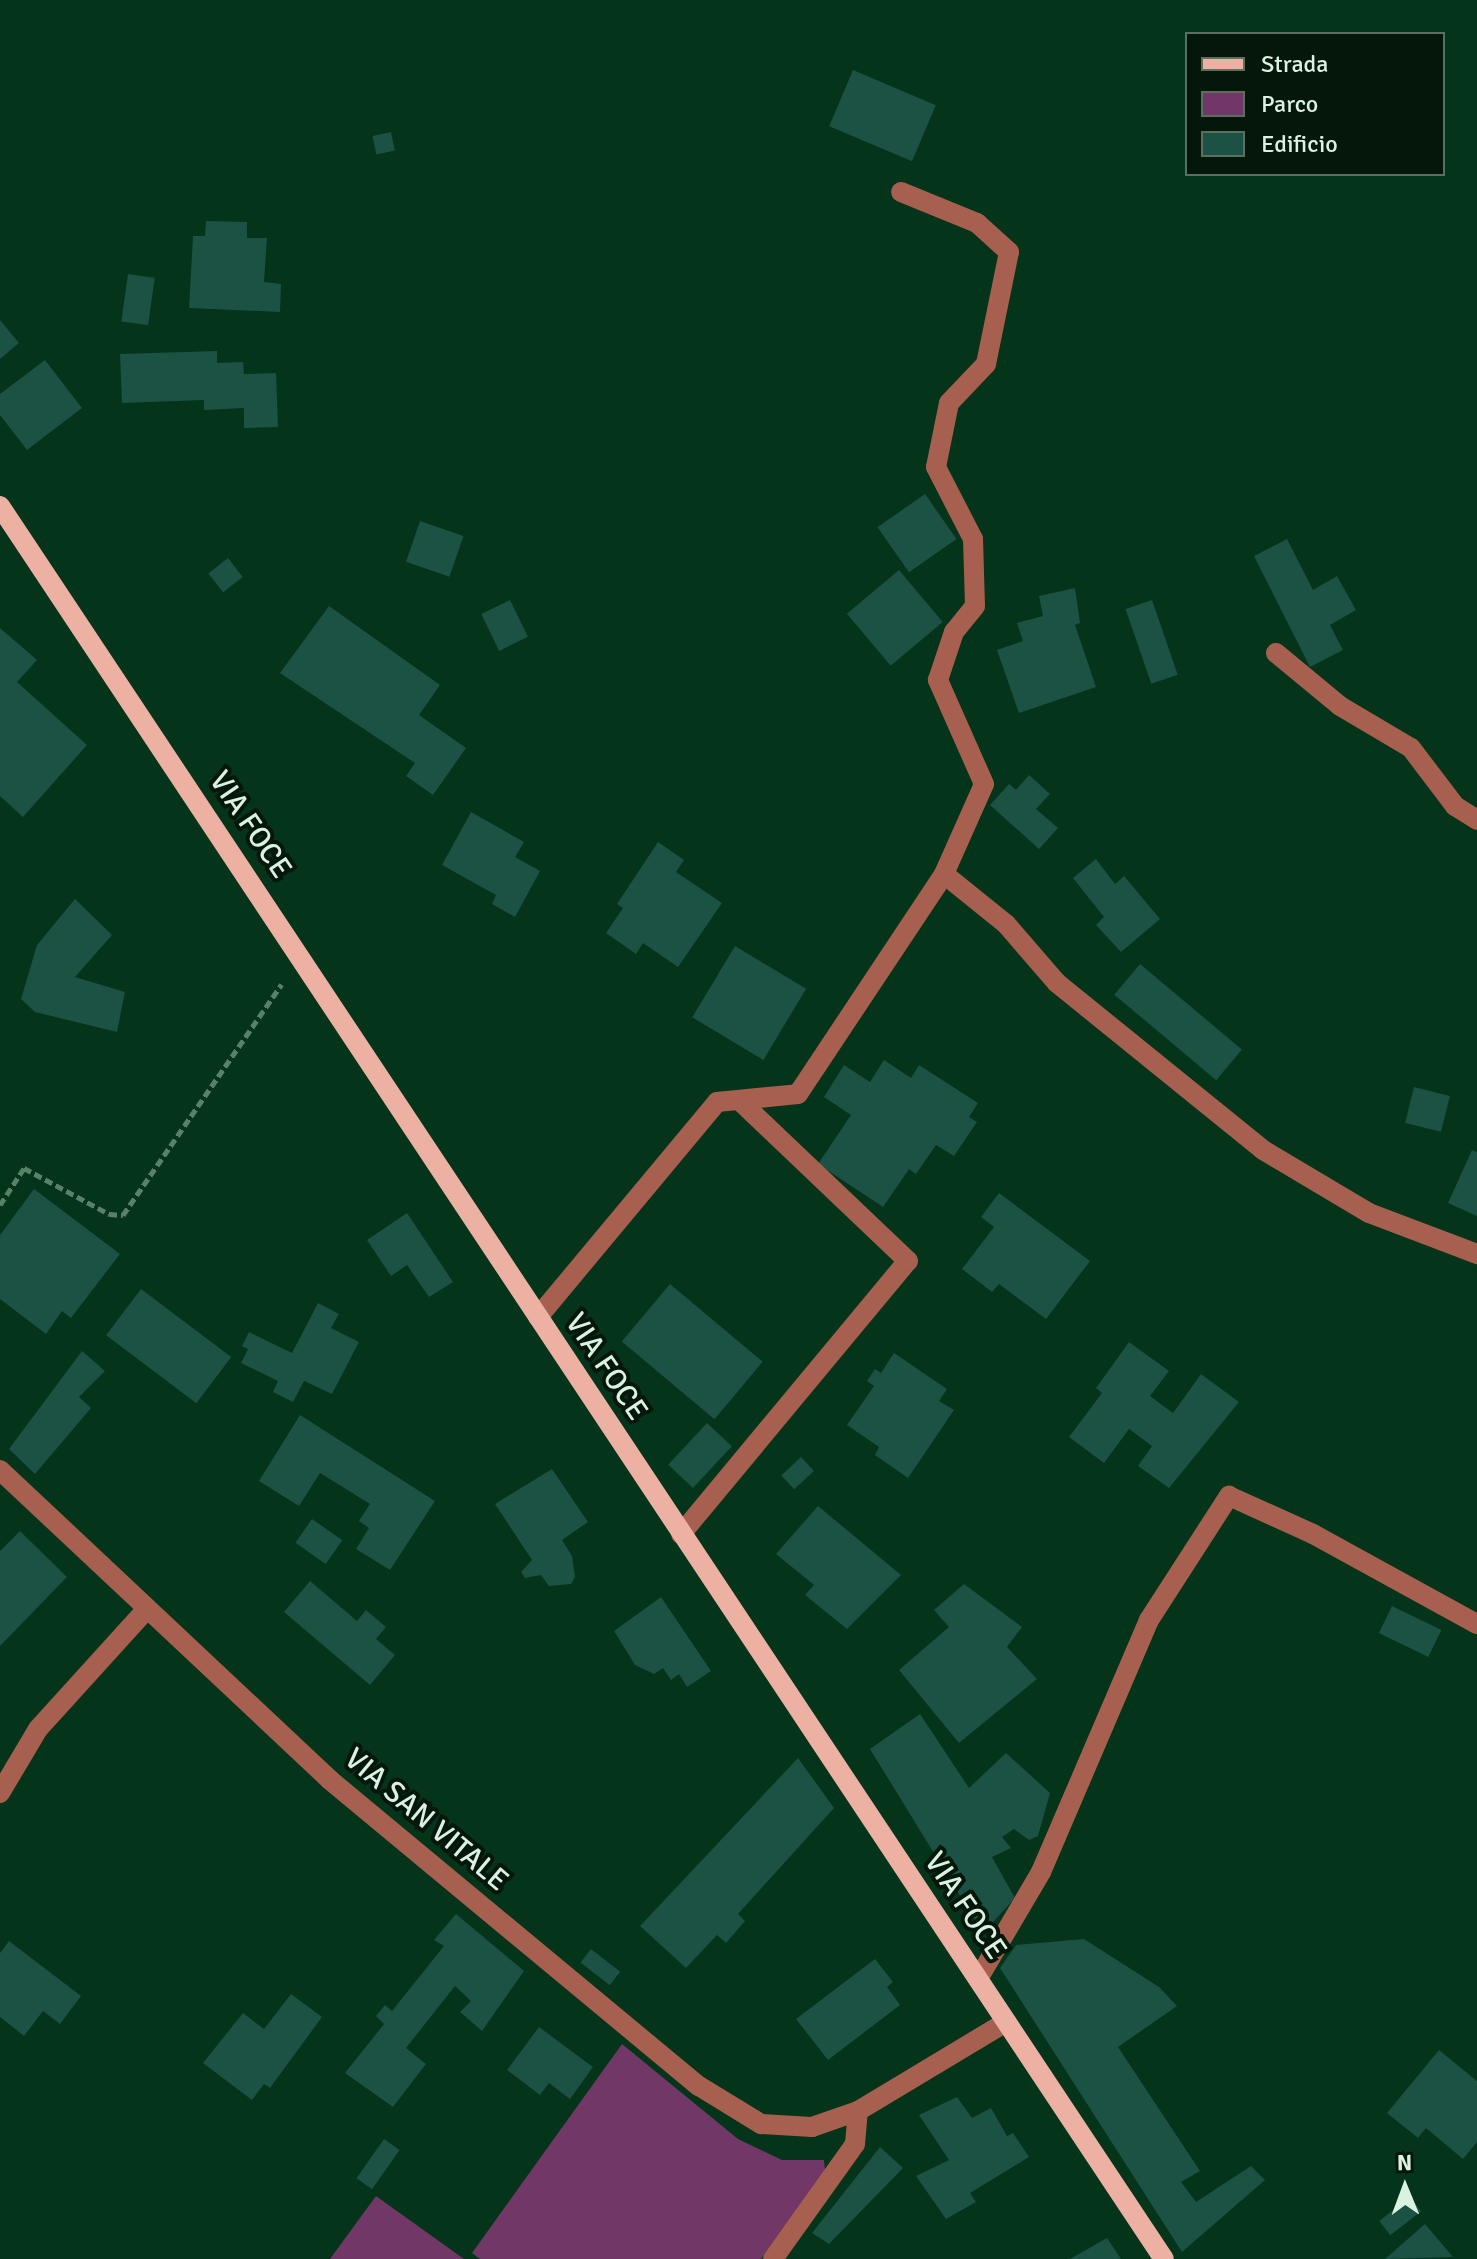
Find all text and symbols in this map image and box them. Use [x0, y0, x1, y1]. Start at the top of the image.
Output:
legend [1185, 32, 1445, 176]
text: Strada [1261, 49, 1328, 79]
text: Parco [1261, 89, 1318, 119]
text: Edificio [1261, 129, 1338, 159]
street label: VIA FOCE [201, 765, 299, 885]
street label: VIA FOCE [557, 1307, 655, 1427]
street label: VIA SAN VITALE [337, 1741, 515, 1899]
street label: VIA FOCE [916, 1846, 1014, 1966]
north arrow [1365, 2147, 1445, 2227]
text: N [1397, 2149, 1412, 2176]

